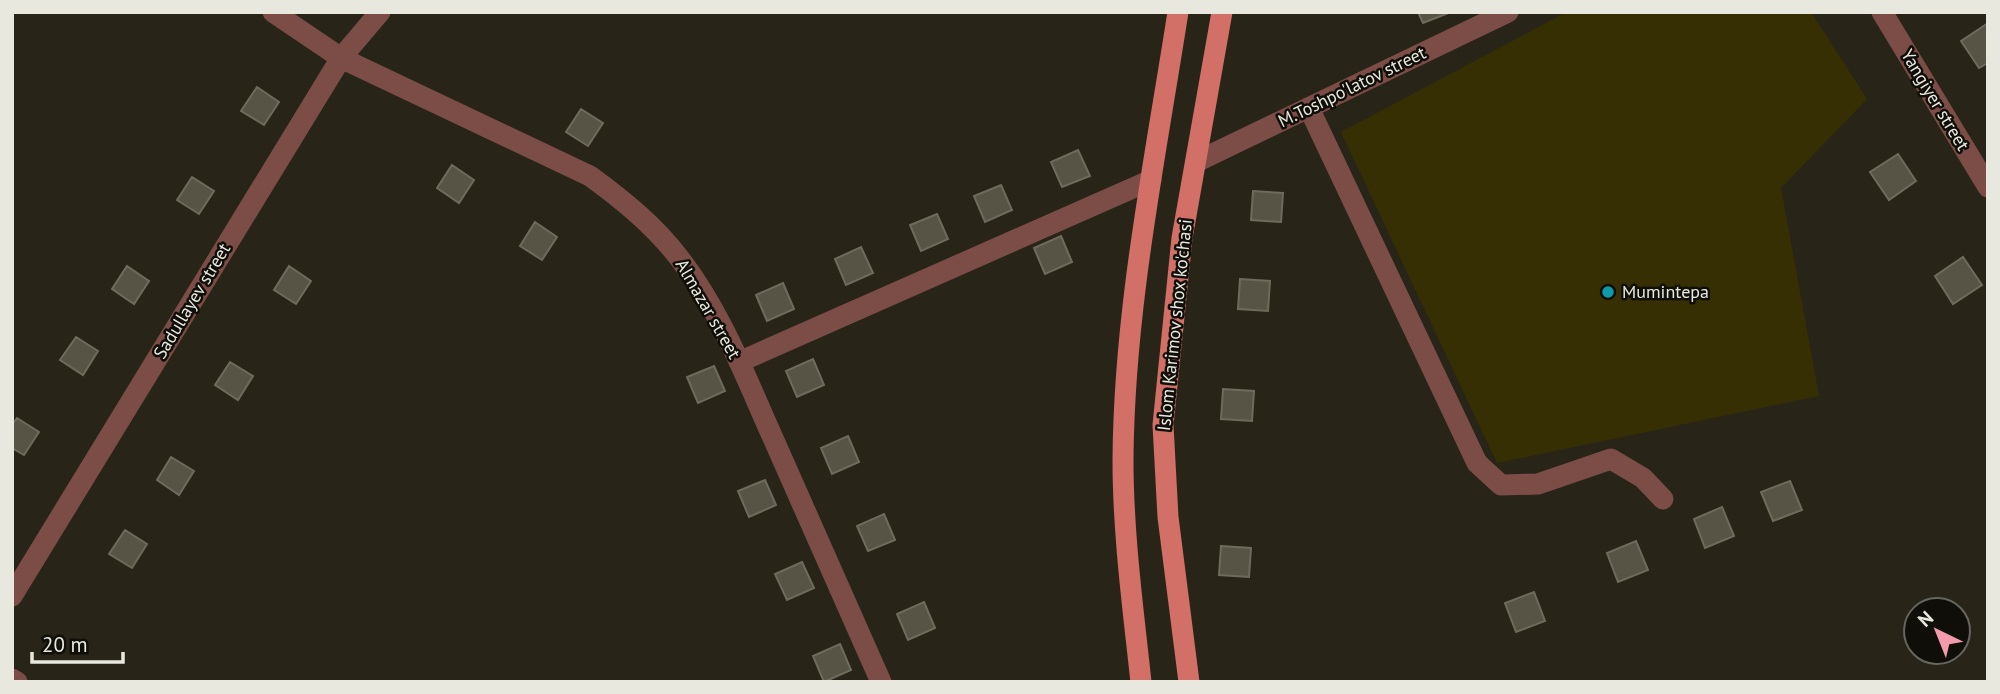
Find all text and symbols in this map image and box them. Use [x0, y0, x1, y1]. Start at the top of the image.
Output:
street label: М.Toshpo'latov street [1274, 41, 1429, 132]
street label: Yangiyer street [1896, 45, 1975, 155]
street label: Islom Karimov shox ko'chasi [1152, 218, 1197, 432]
street label: Sadullayev street [148, 239, 235, 363]
street label: Almazar street [671, 255, 746, 363]
place label: Mumintepa [1622, 280, 1709, 303]
marker: Mumintepa [1600, 284, 1616, 300]
north arrow [1902, 596, 1972, 666]
text: N [1913, 606, 1938, 632]
scale bar [32, 620, 122, 664]
text: 20 m [42, 631, 88, 658]

